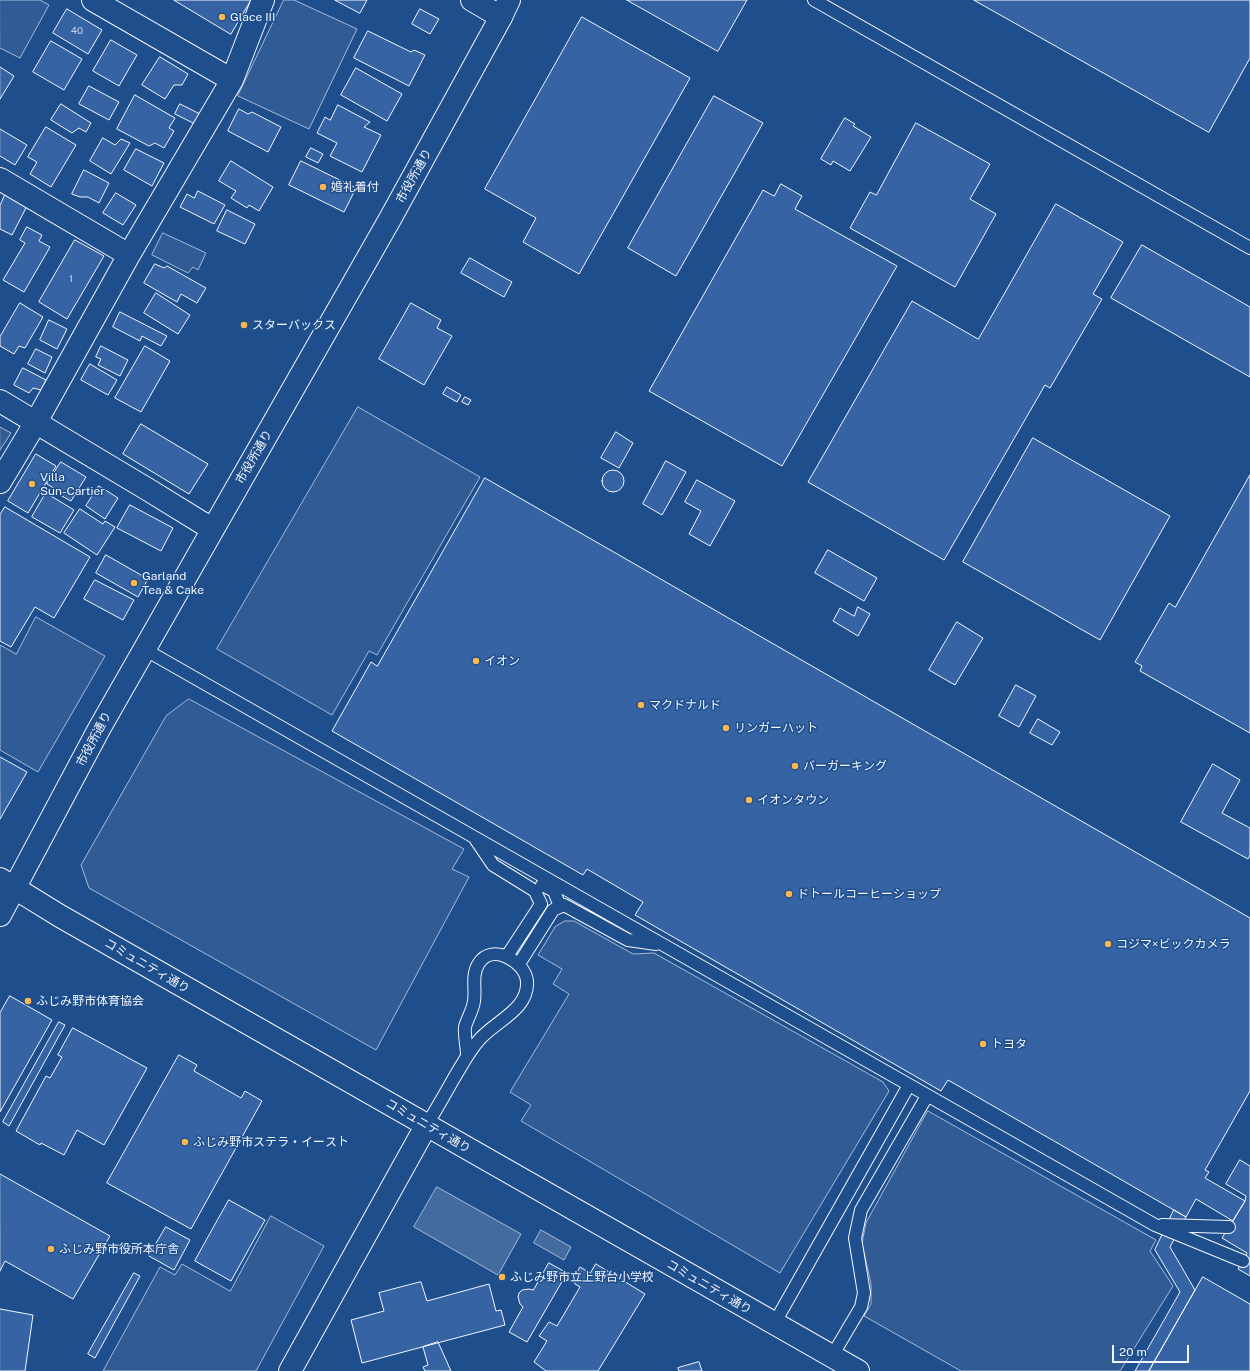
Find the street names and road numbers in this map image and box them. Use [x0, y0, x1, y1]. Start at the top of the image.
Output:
street label: 市役所通り [393, 146, 435, 206]
street label: 市役所通り [233, 427, 275, 487]
street label: 市役所通り [74, 709, 114, 769]
street label: コミュニティ通り [102, 936, 192, 996]
street label: コミュニティ通り [383, 1096, 473, 1156]
street label: コミュニティ通り [664, 1257, 754, 1317]

